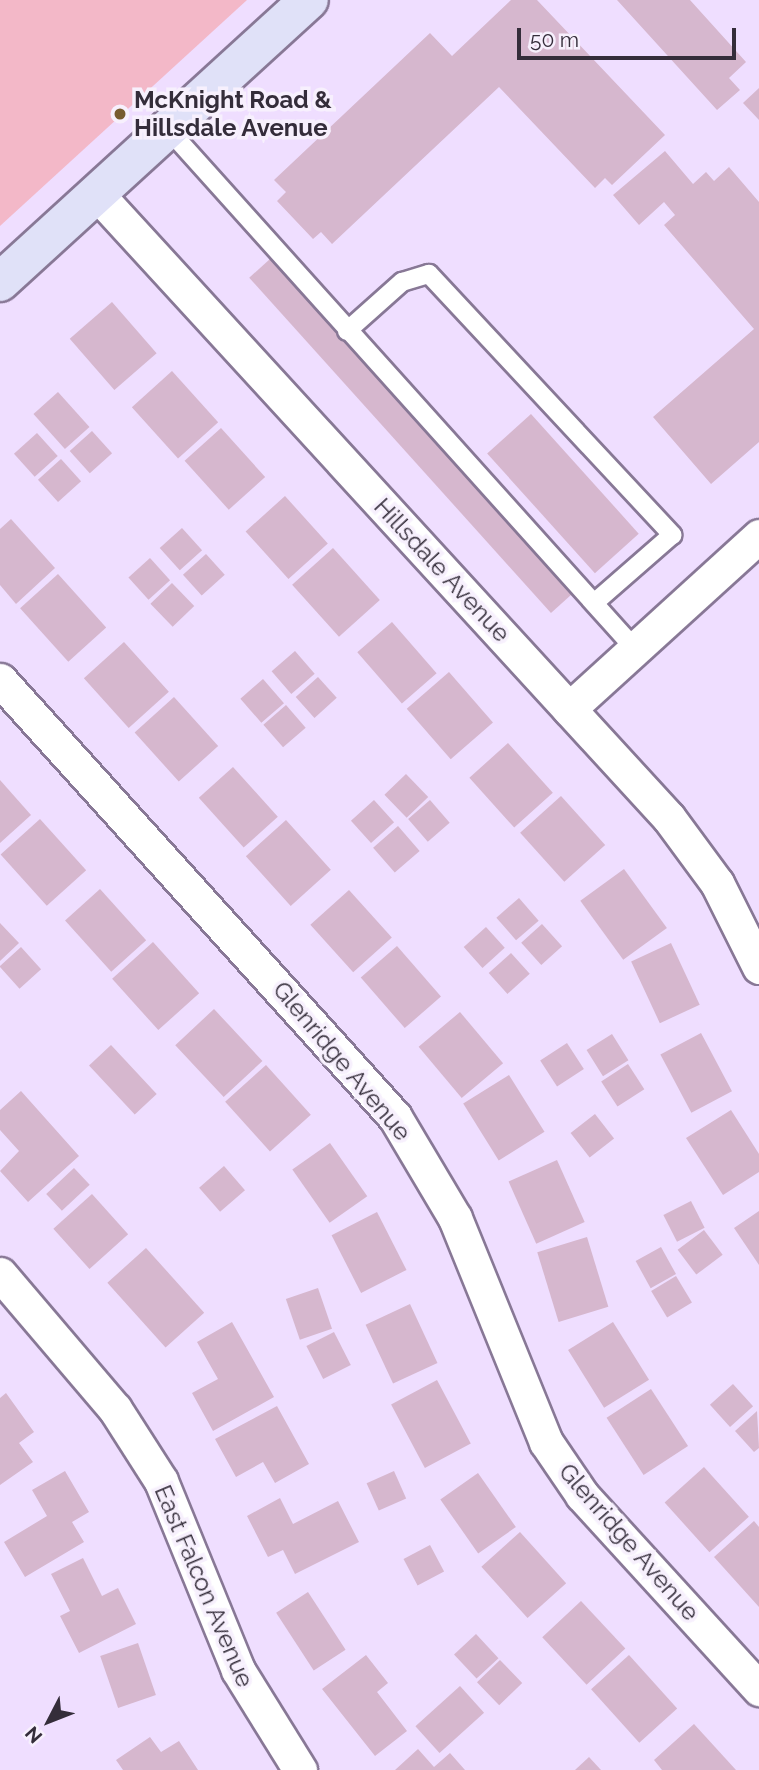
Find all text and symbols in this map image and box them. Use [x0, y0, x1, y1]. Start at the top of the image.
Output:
scale bar [521, 14, 740, 58]
text: 50 m [530, 27, 579, 52]
place label: McKnight Road & Hillsdale Avenue [134, 86, 332, 142]
marker: McKnight Road & Hillsdale Avenue [112, 106, 128, 122]
street label: Hillsdale Avenue [368, 492, 516, 648]
street label: Glenridge Avenue [267, 975, 417, 1147]
street label: Glenridge Avenue [553, 1457, 705, 1627]
street label: East Falcon Avenue [148, 1480, 260, 1692]
north arrow [14, 1686, 84, 1756]
text: N [20, 1722, 46, 1748]

